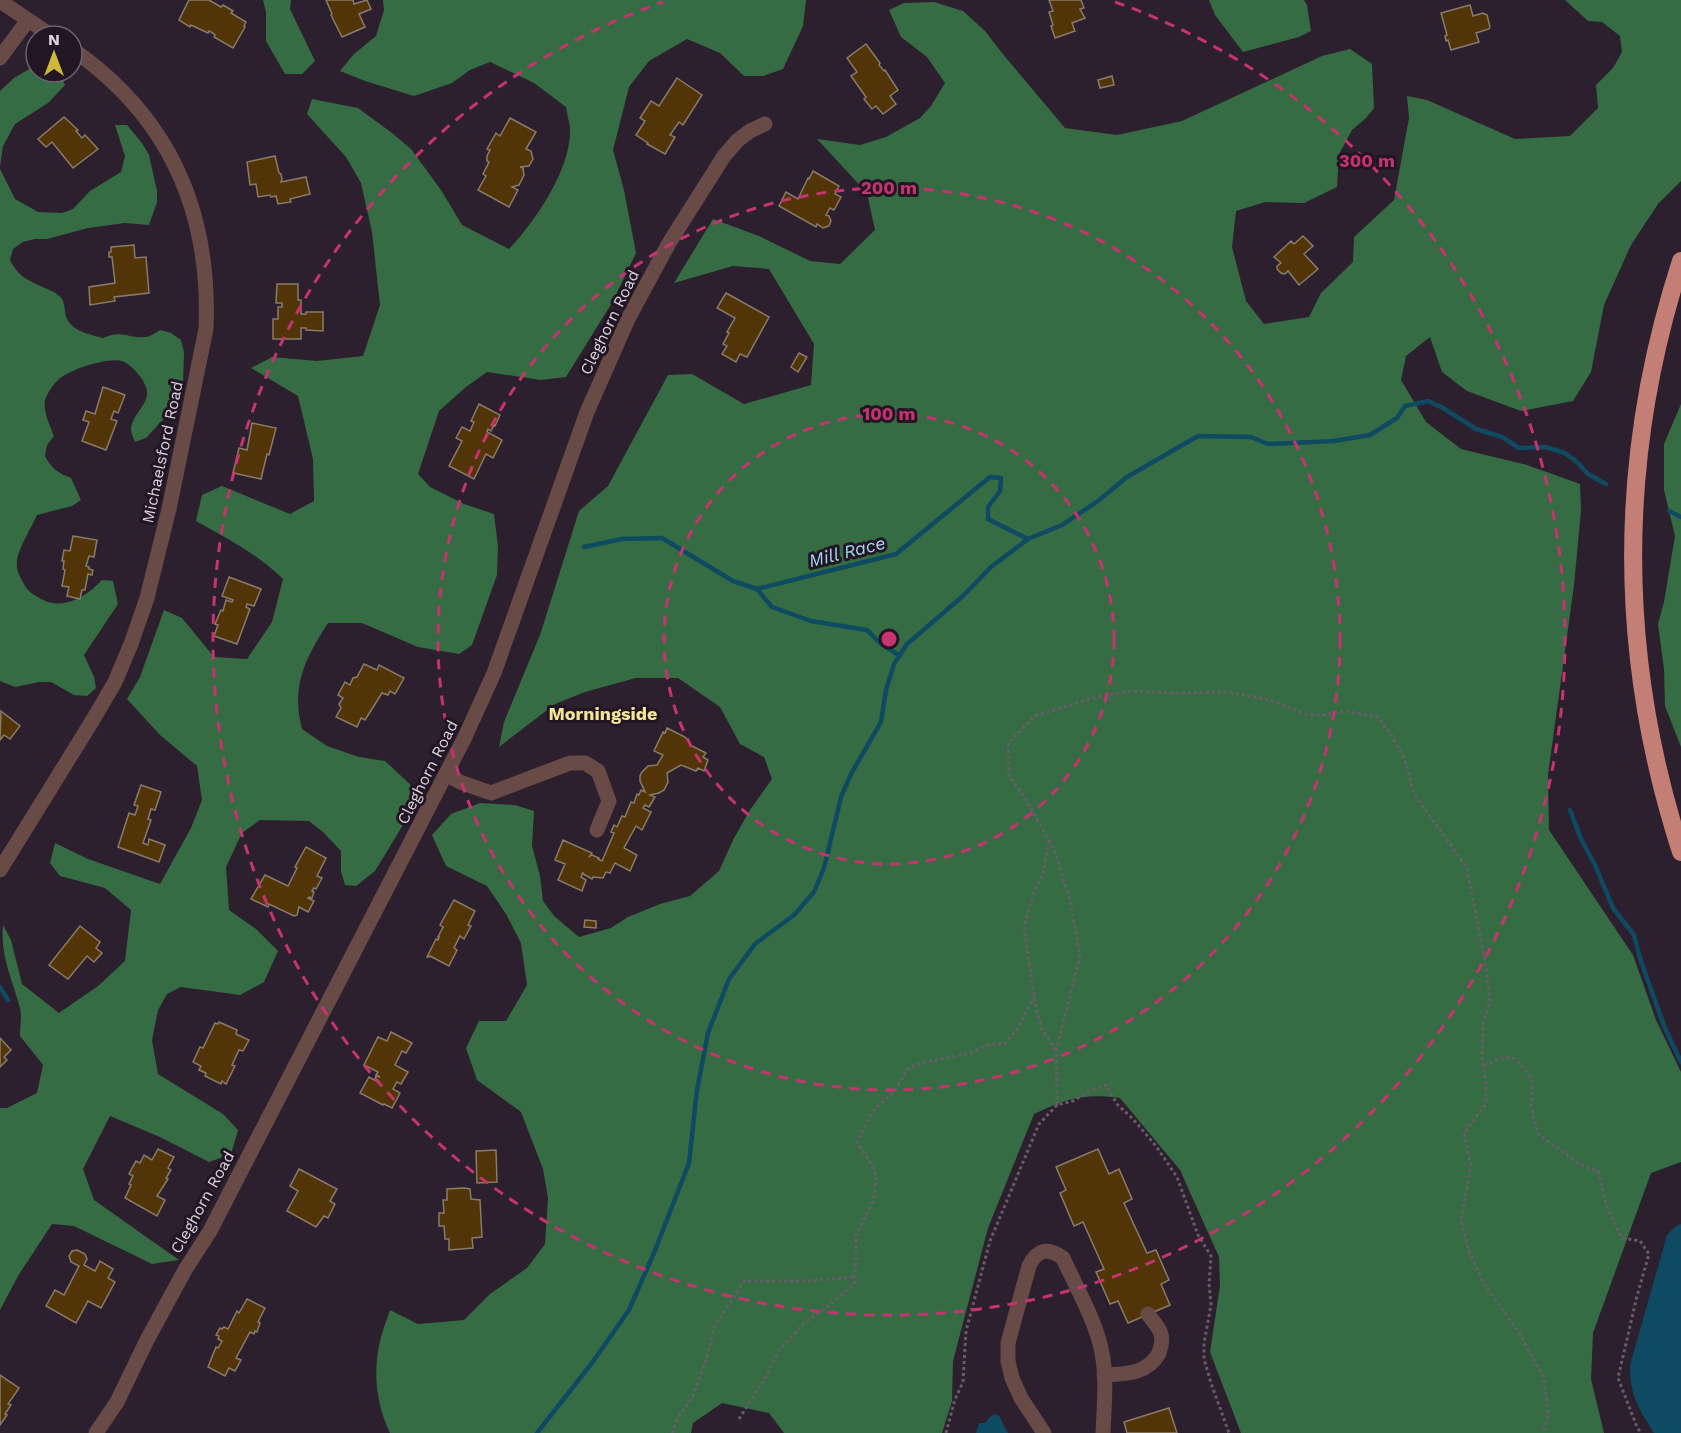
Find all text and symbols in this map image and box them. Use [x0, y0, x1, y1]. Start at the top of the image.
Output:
north arrow [24, 24, 84, 84]
text: N [48, 30, 60, 49]
text: 300 m [1339, 150, 1395, 171]
text: 200 m [861, 177, 917, 198]
street label: Cleghorn Road [576, 267, 643, 378]
street label: Michaelsford Road [138, 379, 187, 525]
text: 100 m [862, 403, 916, 424]
water label: Mill Race [806, 532, 887, 571]
centre of rings [879, 629, 899, 649]
district label: Morningside [548, 703, 658, 724]
street label: Cleghorn Road [393, 717, 462, 827]
street label: Cleghorn Road [166, 1148, 238, 1257]

